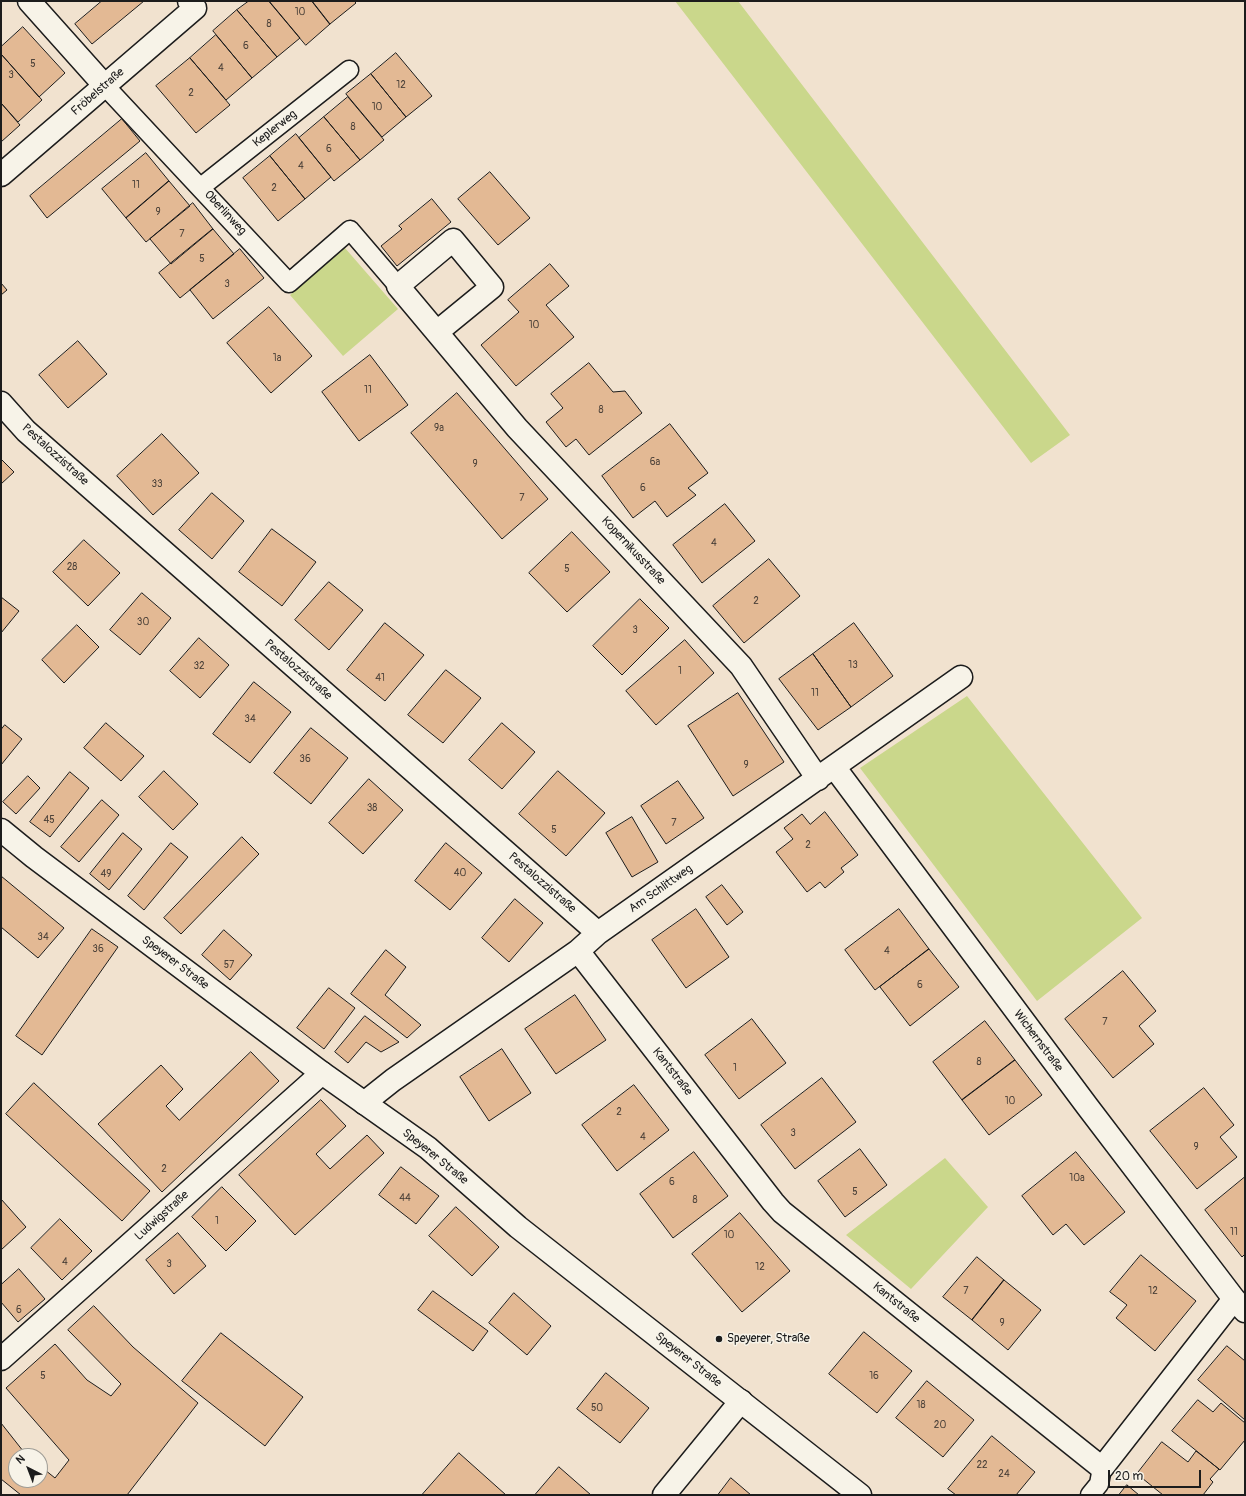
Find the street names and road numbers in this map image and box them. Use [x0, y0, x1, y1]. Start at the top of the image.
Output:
street label: Fröbelstraße [69, 65, 127, 119]
street label: Keplerweg [250, 107, 300, 151]
street label: Oberlinweg [201, 188, 249, 238]
street label: Pestalozzistraße [19, 421, 91, 489]
street label: Kopernikusstraße [598, 514, 668, 588]
street label: Pestalozzistraße [261, 637, 335, 703]
street label: Pestalozzistraße [505, 850, 579, 916]
street label: Am Schlittweg [626, 862, 696, 916]
street label: Speyerer Straße [139, 933, 211, 993]
street label: Wichernstraße [1010, 1007, 1066, 1075]
street label: Kantstraße [649, 1045, 695, 1099]
street label: Speyerer Straße [399, 1126, 471, 1188]
street label: Ludwigstraße [132, 1188, 192, 1244]
street label: Kantstraße [870, 1280, 922, 1326]
street label: Speyerer Straße [652, 1330, 724, 1390]

